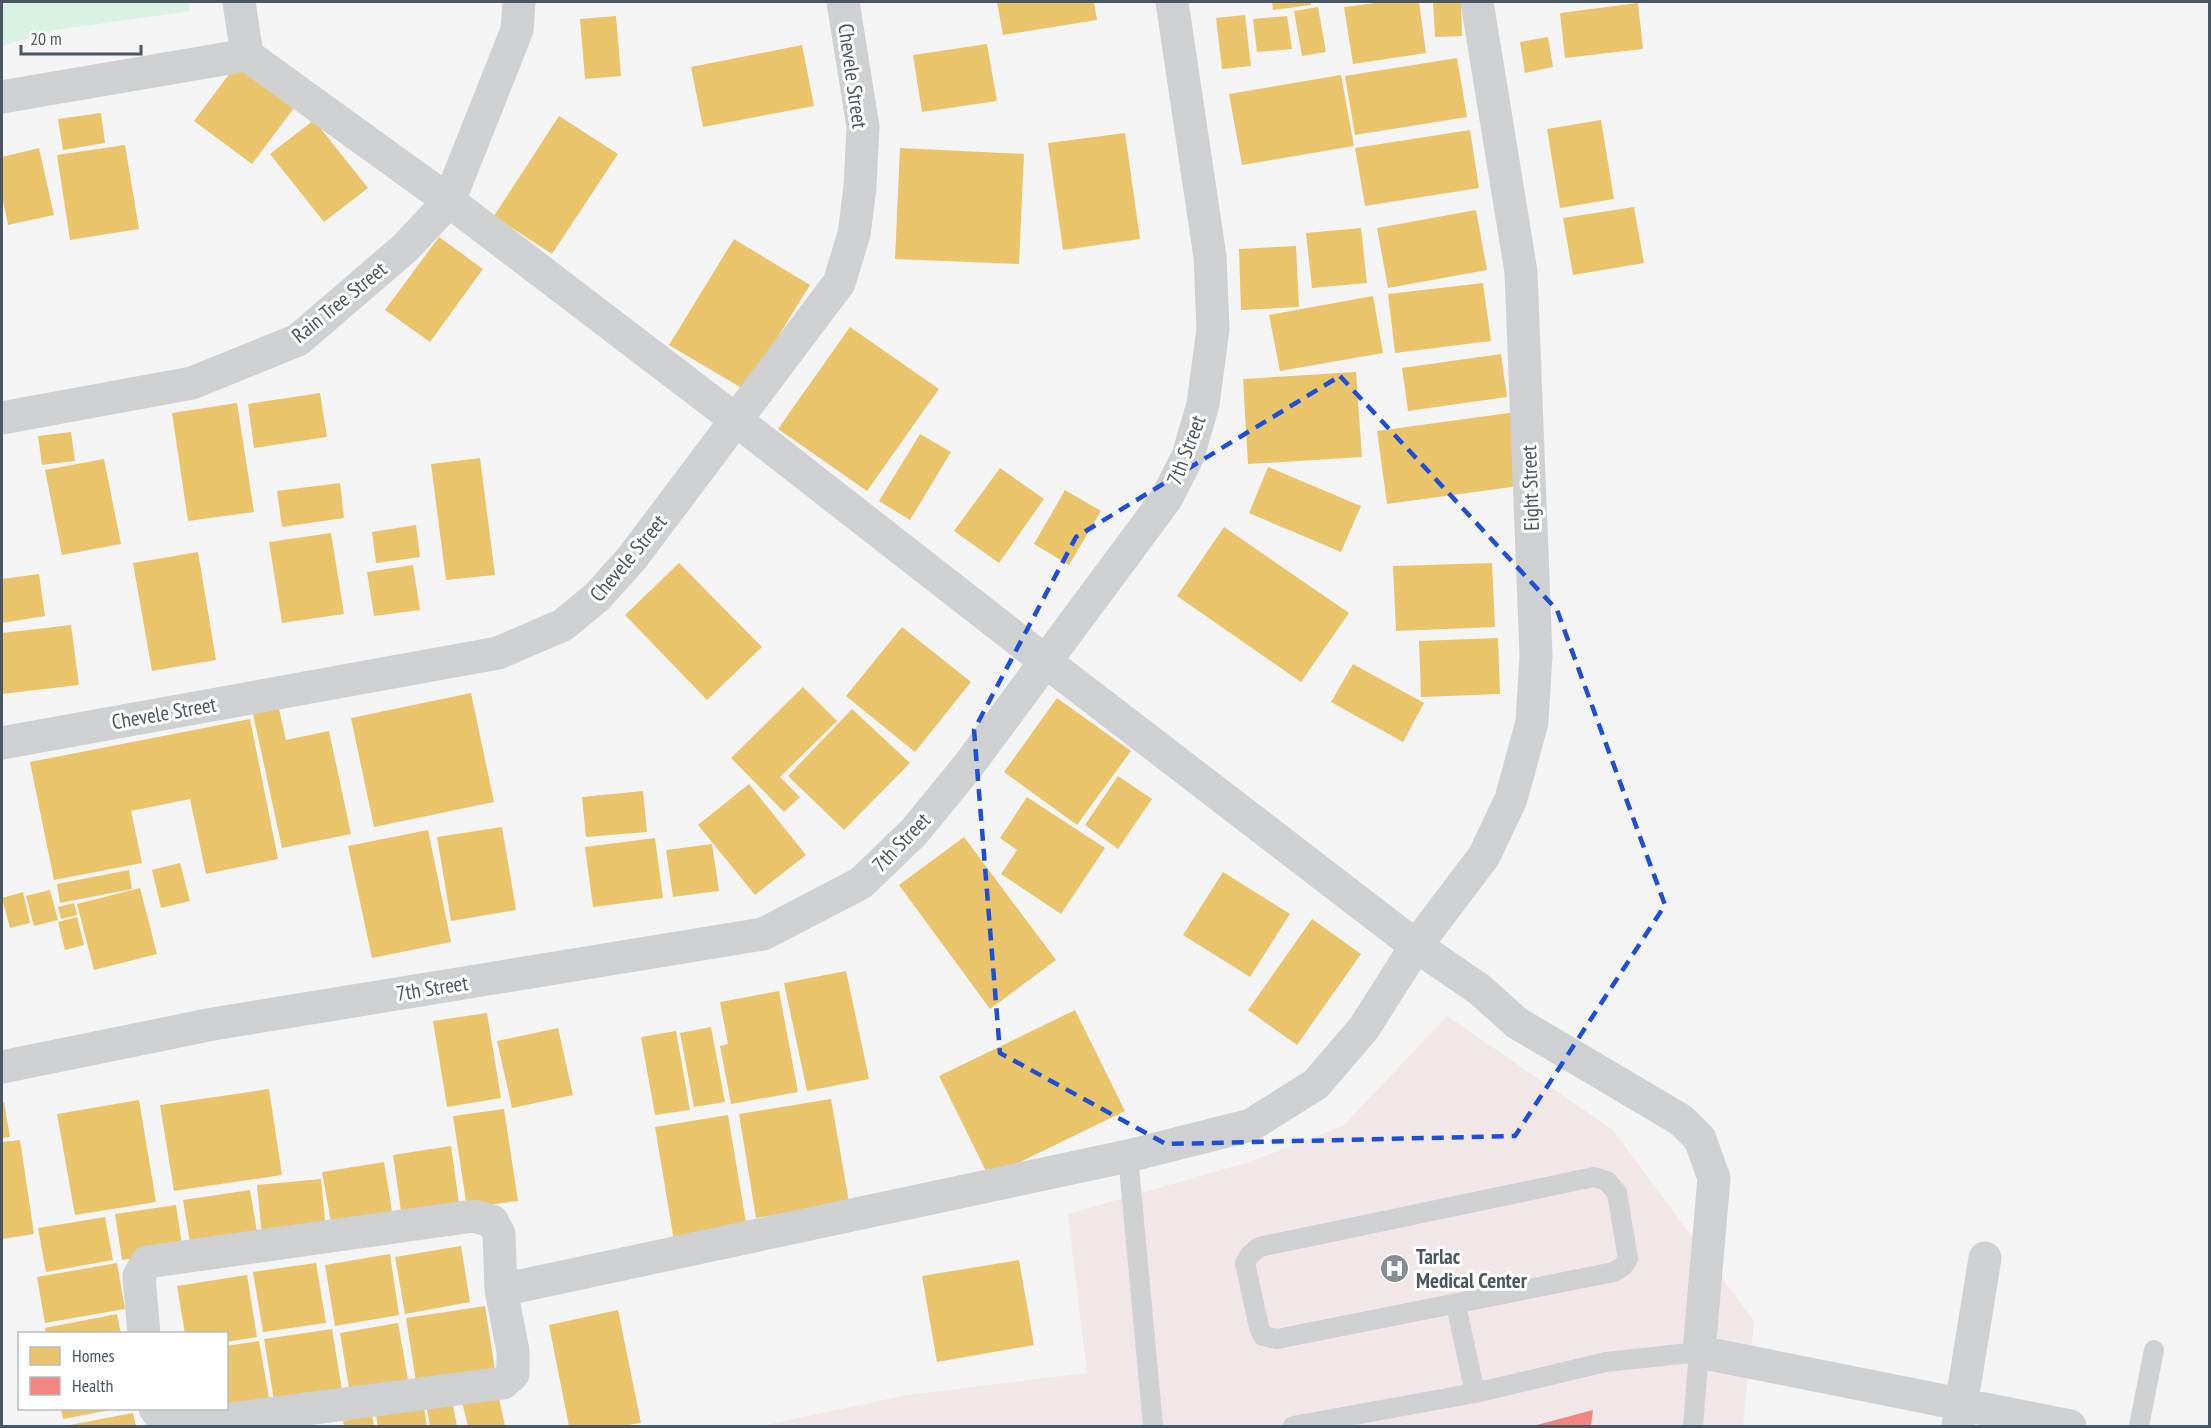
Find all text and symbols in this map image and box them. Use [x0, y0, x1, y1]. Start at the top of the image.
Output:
scale bar [21, 18, 141, 56]
street label: Chevele Street [832, 22, 874, 130]
text: 20 m [30, 27, 62, 50]
street label: Rain Tree Street [286, 255, 392, 349]
street label: 7th Street [1160, 411, 1212, 489]
street label: Eight Street [1515, 445, 1545, 531]
street label: Chevele Street [584, 509, 672, 607]
street label: Chevele Street [110, 691, 219, 735]
street label: 7th Street [866, 806, 936, 877]
street label: 7th Street [394, 969, 470, 1007]
place label: Tarlac Medical Center [1416, 1243, 1528, 1294]
hospital icon: Tarlac Medical Center [1379, 1252, 1411, 1284]
legend [18, 1332, 228, 1410]
text: Homes [72, 1344, 115, 1367]
text: Health [72, 1374, 113, 1397]

